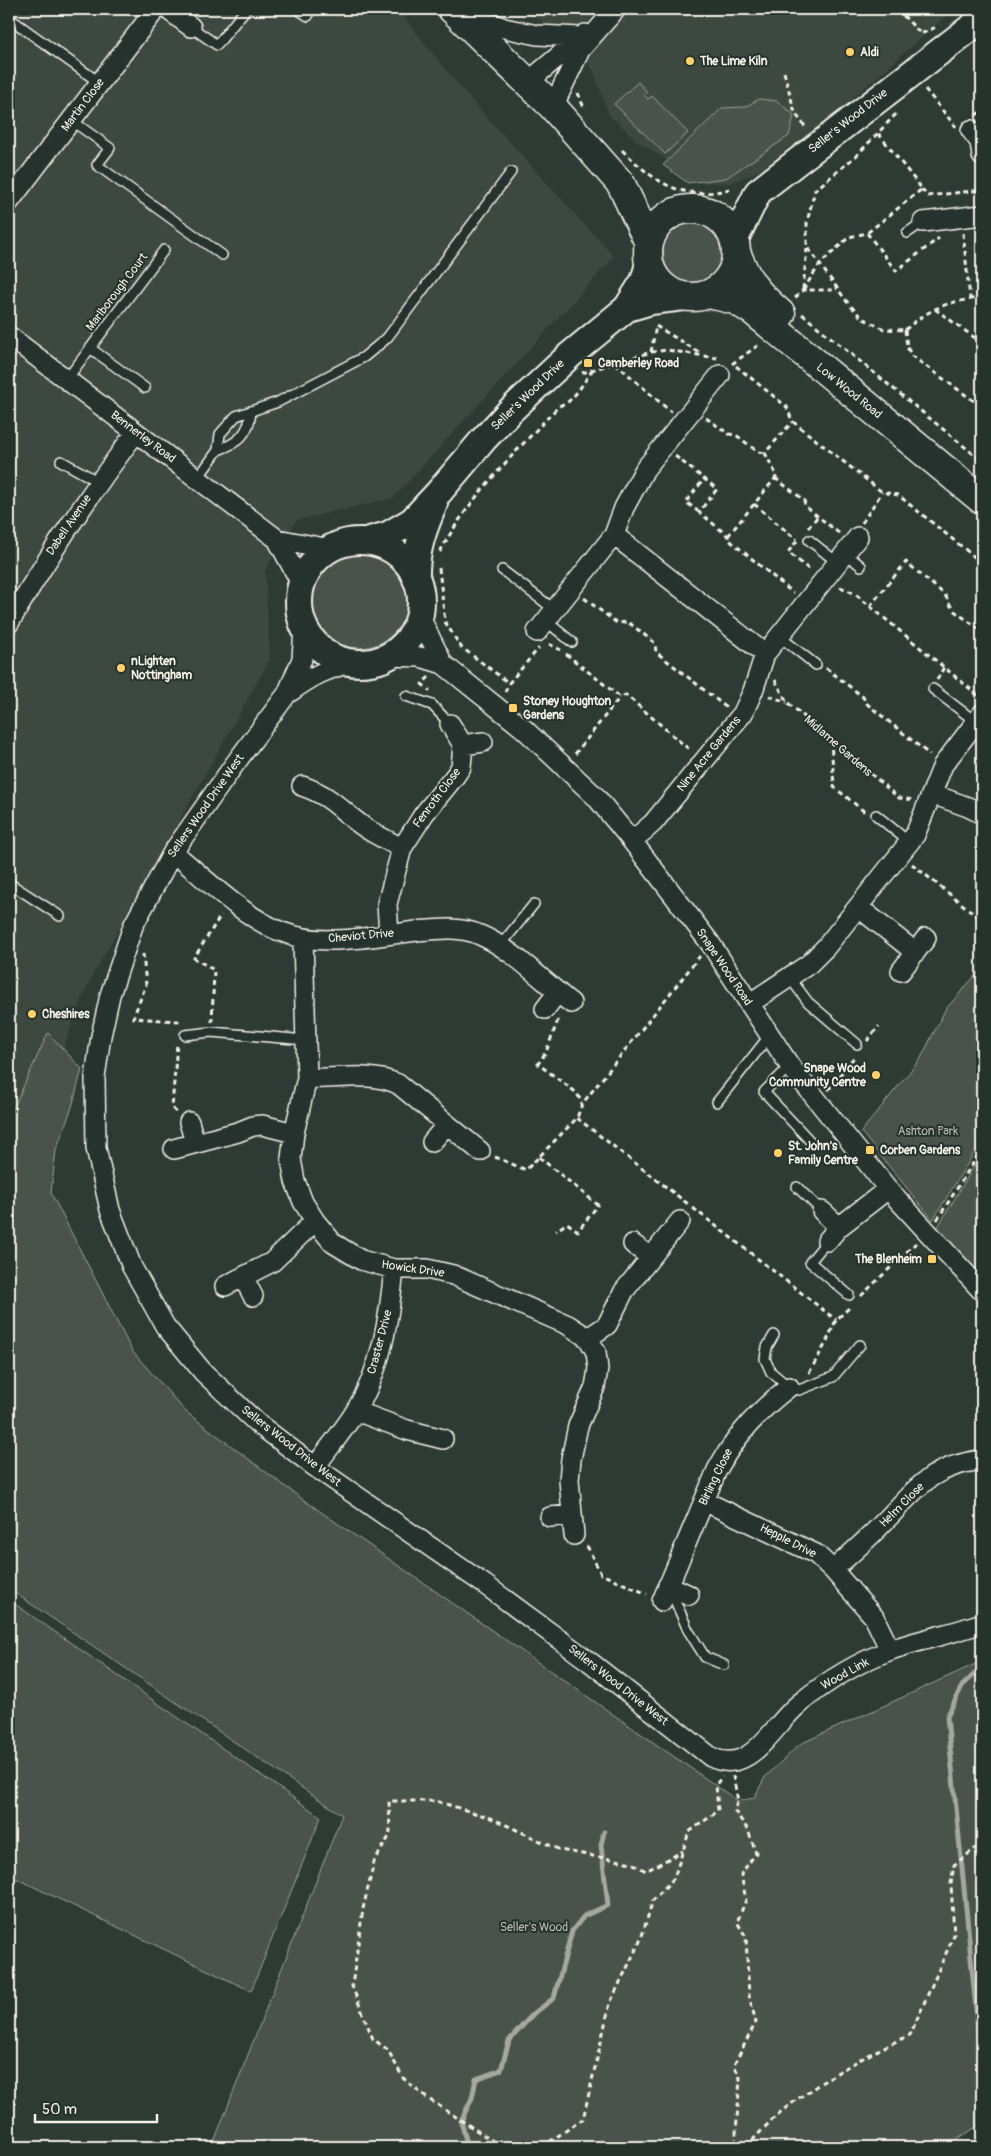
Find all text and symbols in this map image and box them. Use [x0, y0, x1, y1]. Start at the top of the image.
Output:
place label: Aldi [860, 45, 879, 60]
marker: Aldi [844, 46, 856, 58]
place label: The Lime Kiln [699, 54, 768, 69]
marker: The Lime Kiln [684, 55, 696, 67]
street label: Martin Close [58, 75, 108, 135]
street label: Seller's Wood Drive [805, 85, 891, 157]
street label: Marlborough Court [83, 250, 151, 334]
street label: Seller's Wood Drive [488, 356, 568, 434]
place label: Camberley Road [598, 356, 679, 371]
marker: Camberley Road [582, 357, 594, 369]
street label: Low Wood Road [813, 360, 885, 422]
street label: Bennerley Road [107, 408, 179, 466]
street label: Dabell Avenue [43, 492, 95, 558]
place label: nLighten Nottingham [131, 654, 192, 683]
marker: nLighten Nottingham [115, 662, 127, 674]
place label: Stoney Houghton Gardens [523, 694, 612, 723]
marker: Stoney Houghton Gardens [507, 702, 519, 714]
street label: Midlame Gardens [801, 712, 876, 780]
street label: Nine Acre Gardens [674, 713, 745, 795]
street label: Sellers Wood Drive West [165, 751, 248, 861]
street label: Fenroth Close [410, 765, 464, 831]
street label: Snape Wood Road [693, 925, 755, 1009]
street label: Cheviot Drive [327, 926, 395, 946]
place label: Cheshires [42, 1007, 90, 1022]
marker: Cheshires [26, 1008, 38, 1020]
place label: Snape Wood Community Centre [769, 1061, 867, 1090]
marker: Snape Wood Community Centre [870, 1069, 882, 1081]
park label: Ashton Park [898, 1124, 958, 1139]
place label: St. John's Family Centre [788, 1139, 859, 1168]
place label: Corben Gardens [880, 1143, 961, 1158]
marker: Corben Gardens [864, 1144, 876, 1156]
marker: St. John's Family Centre [772, 1147, 784, 1159]
place label: The Blenheim [854, 1252, 922, 1267]
marker: The Blenheim [926, 1253, 938, 1265]
street label: Howick Drive [381, 1257, 446, 1281]
street label: Craster Drive [364, 1308, 396, 1376]
street label: Sellers Wood Drive West [238, 1402, 344, 1490]
street label: Birling Close [696, 1446, 736, 1508]
street label: Helm Close [876, 1479, 928, 1531]
street label: Hepple Drive [757, 1520, 819, 1562]
street label: Sellers Wood Drive West [565, 1641, 671, 1729]
street label: Wood Link [819, 1655, 871, 1693]
park label: Seller's Wood [500, 1920, 568, 1935]
scale bar [35, 2091, 158, 2123]
text: 50 m [42, 2100, 77, 2119]

